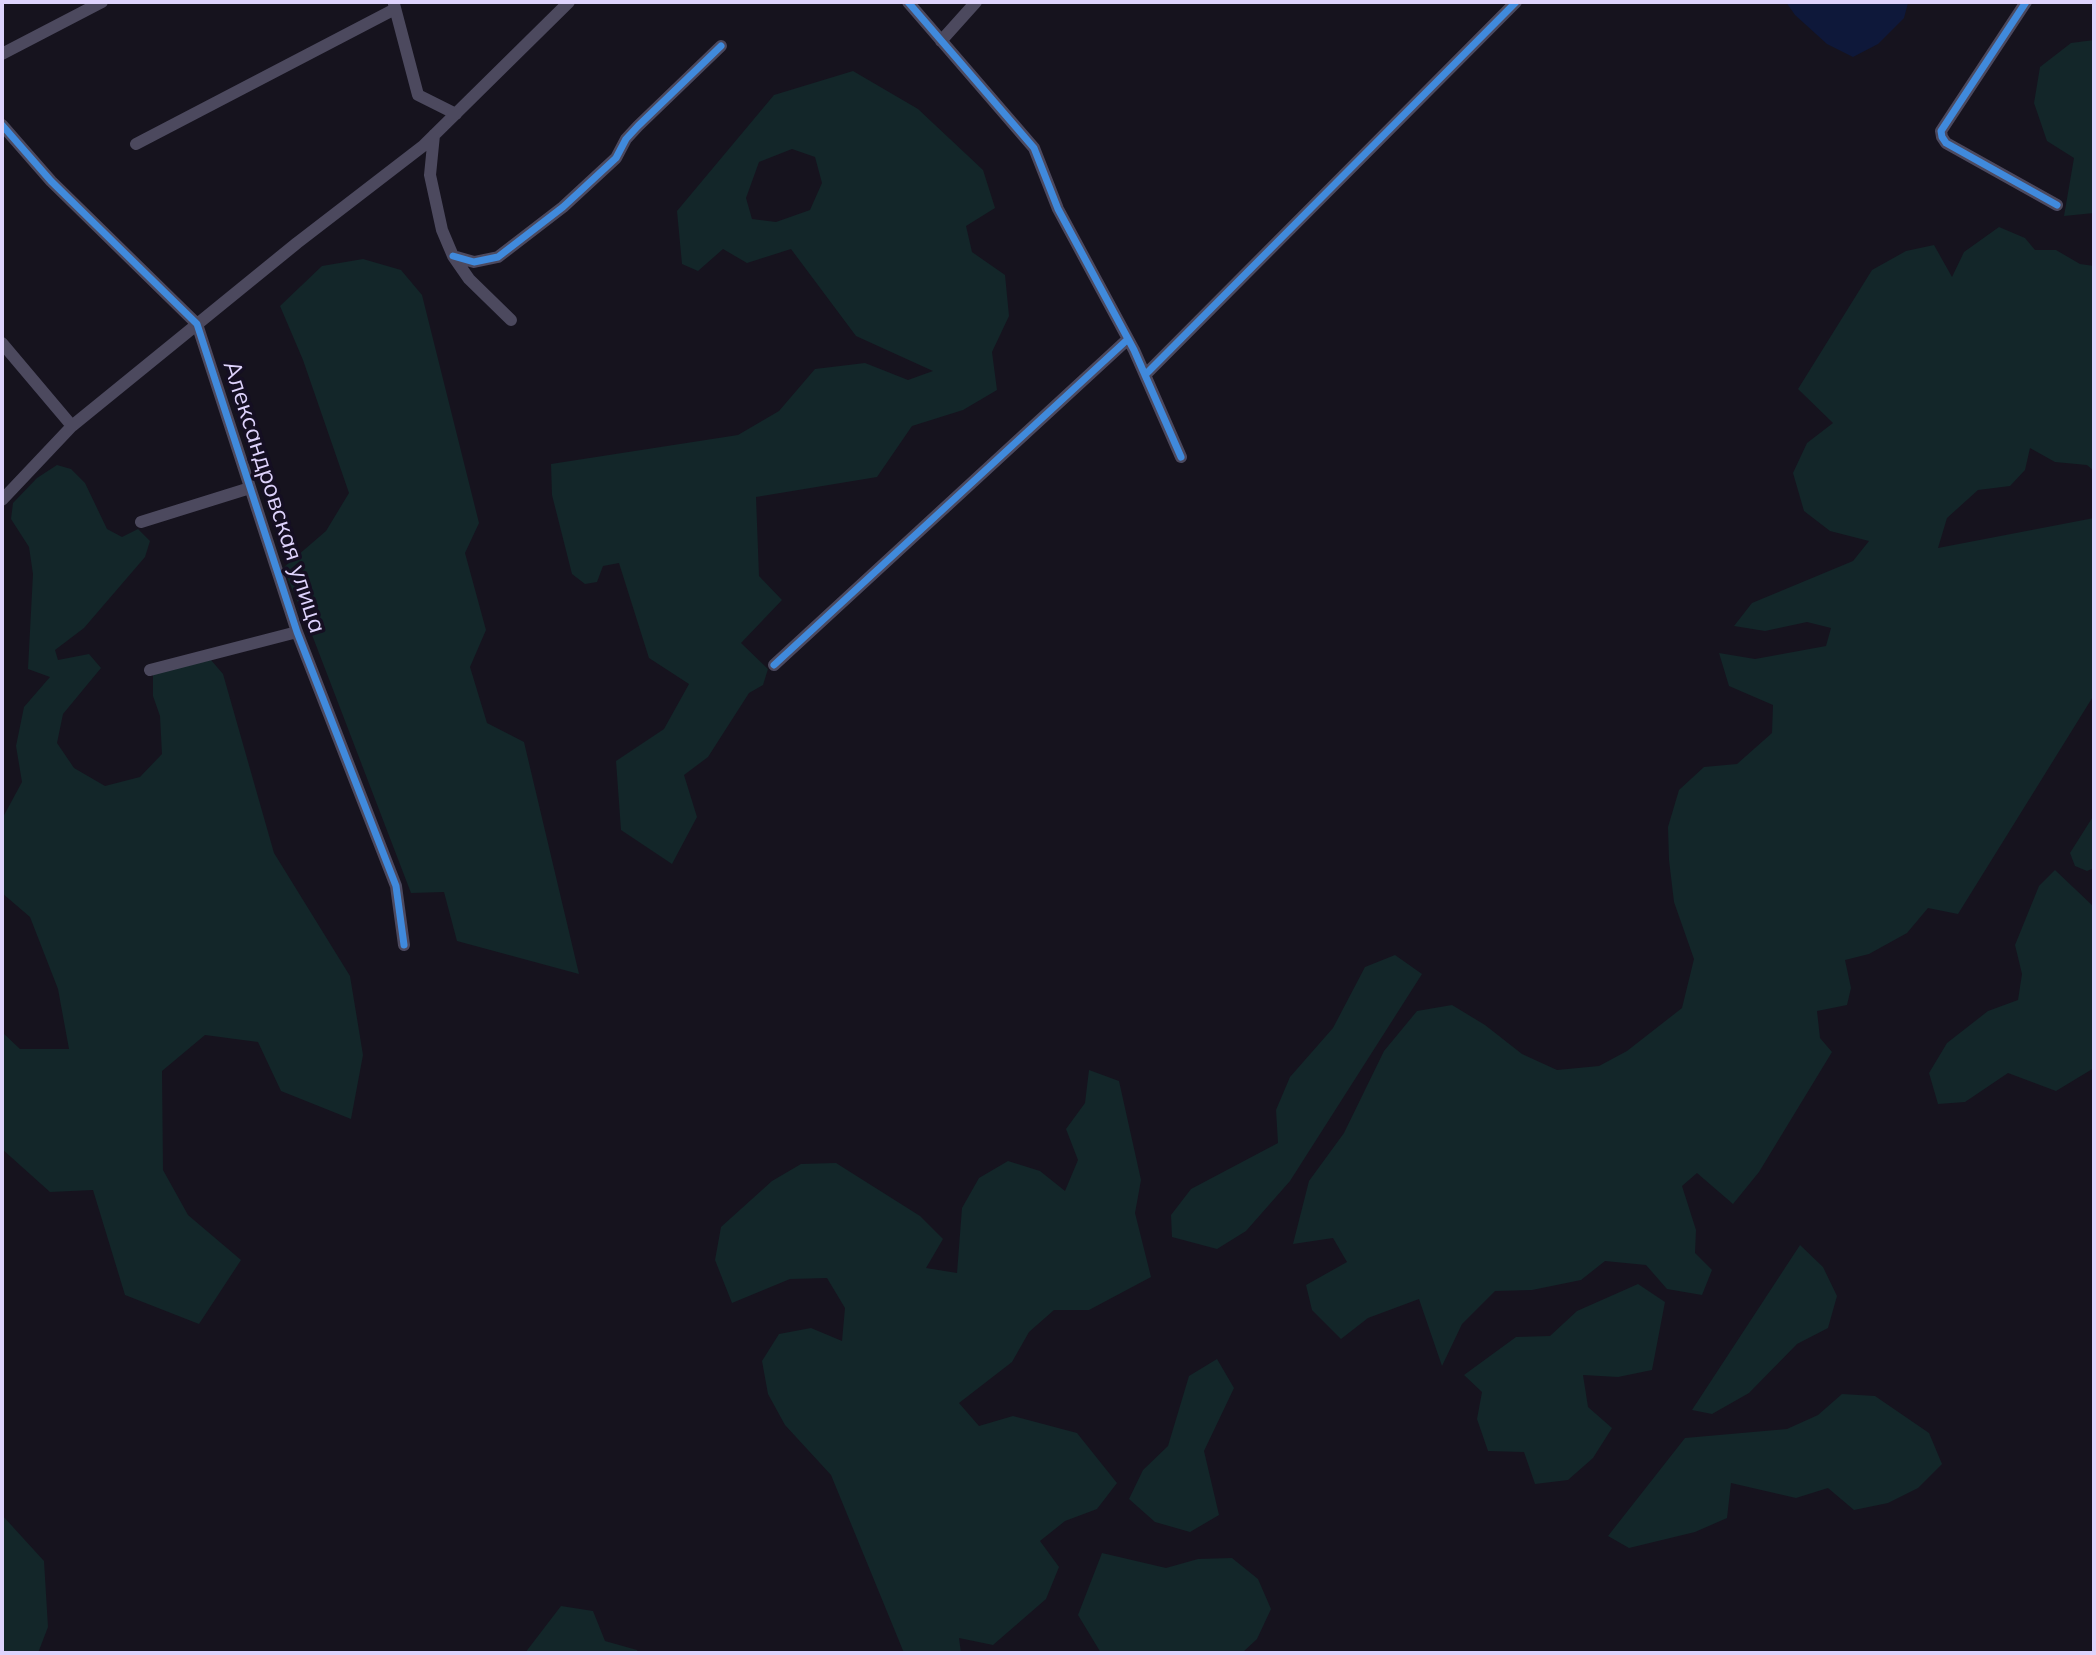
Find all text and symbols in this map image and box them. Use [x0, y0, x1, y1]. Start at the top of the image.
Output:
street label: Александровская улица [216, 357, 332, 637]

